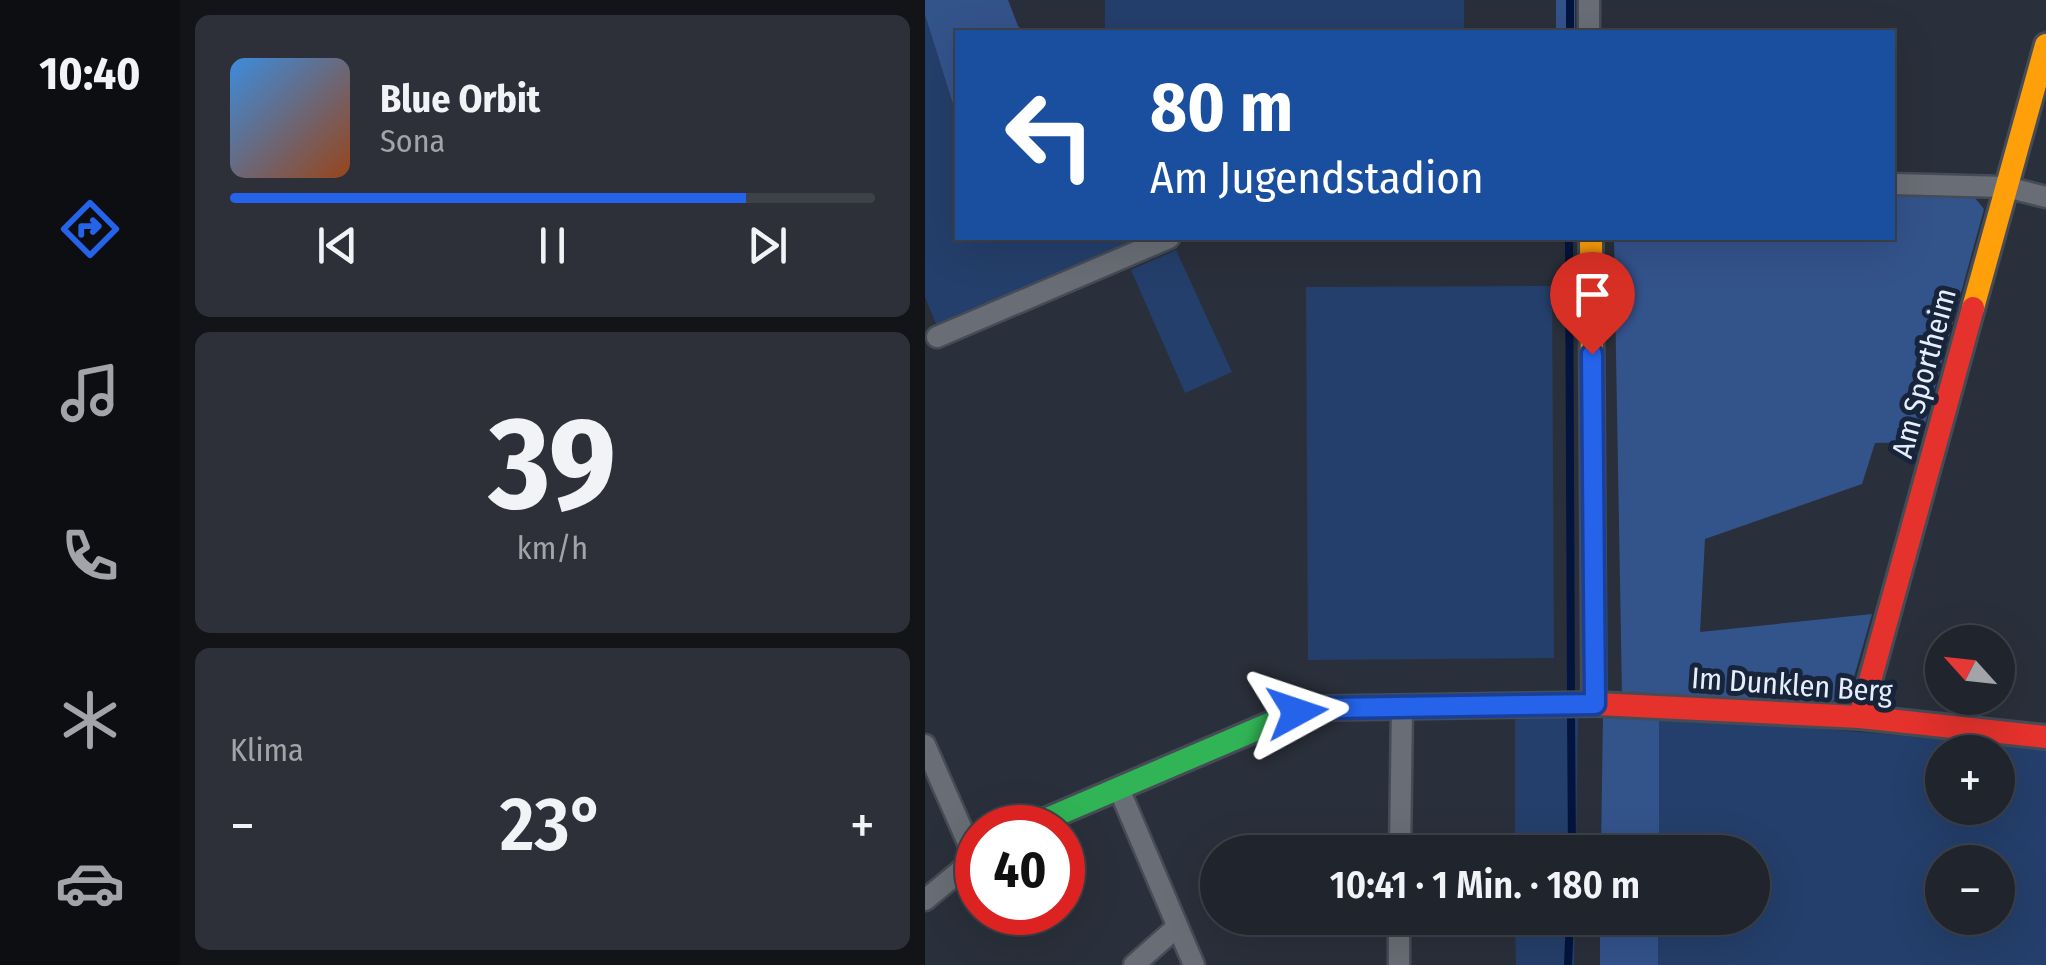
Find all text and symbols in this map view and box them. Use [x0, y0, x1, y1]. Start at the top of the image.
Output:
text: 10:40 [39, 47, 141, 101]
text: 80 m [1150, 66, 1293, 150]
icon: left [985, 70, 1115, 200]
text: Blue Orbit [380, 76, 540, 122]
text: Sona [380, 122, 445, 160]
text: Am Jugendstadion [1150, 151, 1484, 205]
icon: directions [55, 194, 125, 264]
icon: previous [310, 218, 365, 273]
icon: pause [525, 218, 580, 273]
icon: next [740, 218, 795, 273]
pin [1550, 252, 1635, 355]
icon: arrive [1565, 267, 1620, 322]
street label: Am Sportheim [1884, 284, 1964, 462]
icon: music [55, 358, 125, 428]
text: 39 [489, 386, 616, 542]
icon: phone [55, 521, 125, 591]
text: km/h [517, 529, 588, 567]
north arrow [1925, 625, 2015, 715]
map controls [1925, 625, 2015, 935]
position arrow [1245, 660, 1349, 764]
street label: Im Dunklen Berg [1690, 660, 1895, 710]
icon: climate [55, 685, 125, 755]
text: Klima [230, 731, 304, 769]
button: + [1925, 735, 2015, 825]
text: 23° [500, 780, 605, 870]
text: − [230, 793, 255, 859]
text: + [850, 793, 875, 859]
speed limit sign: 40 [955, 805, 1085, 935]
button: − [1925, 845, 2015, 935]
icon: car [55, 848, 125, 918]
text: 10:41 · 1 Min. · 180 m [1330, 862, 1640, 908]

